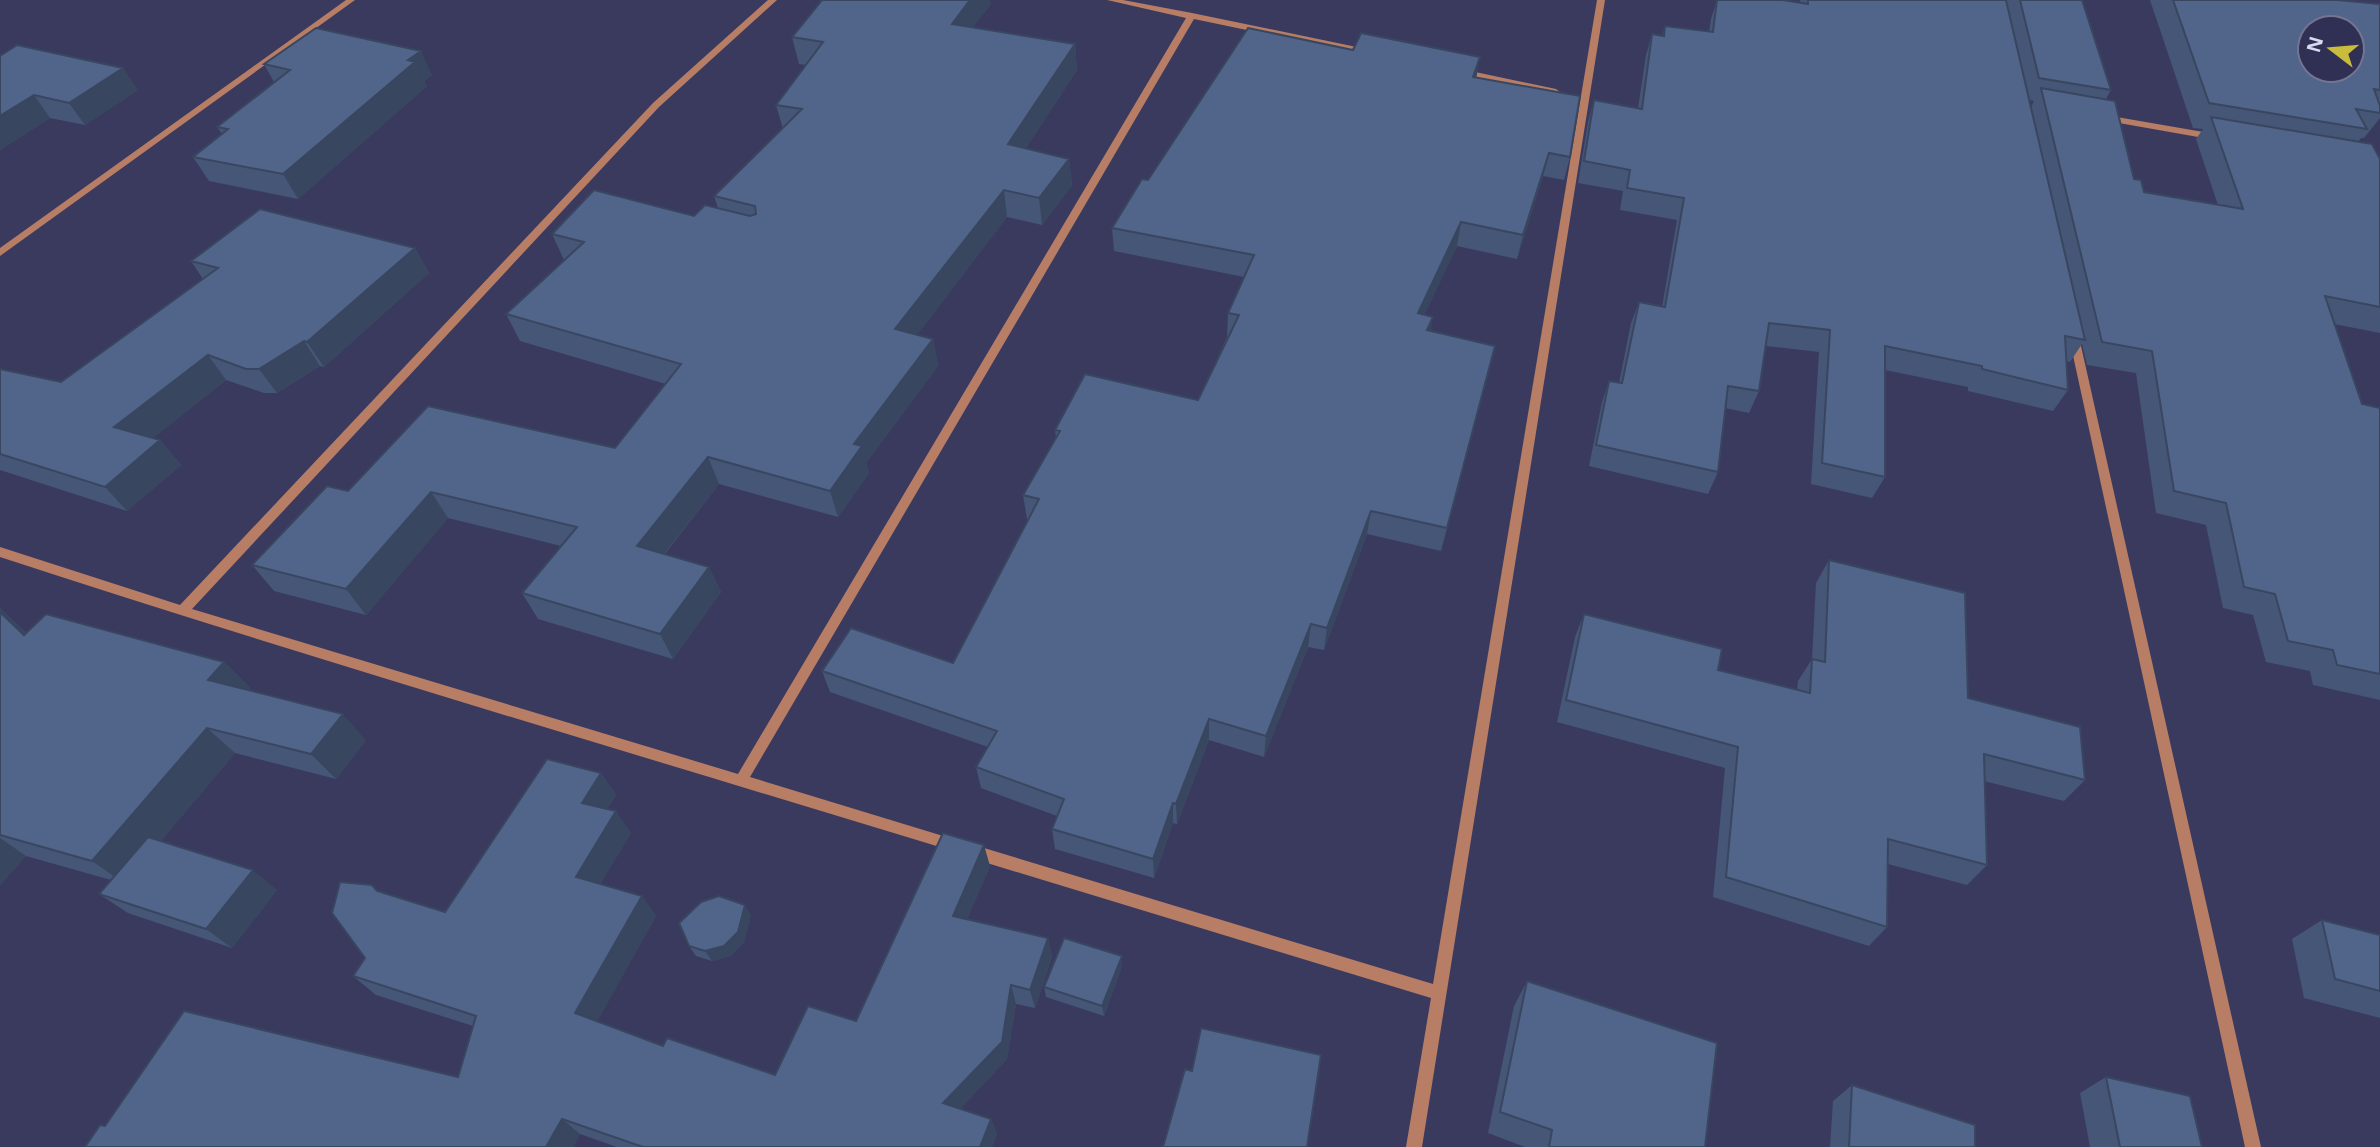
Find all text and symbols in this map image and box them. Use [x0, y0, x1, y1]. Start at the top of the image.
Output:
north arrow [2296, 14, 2366, 84]
text: N [2300, 33, 2329, 55]

